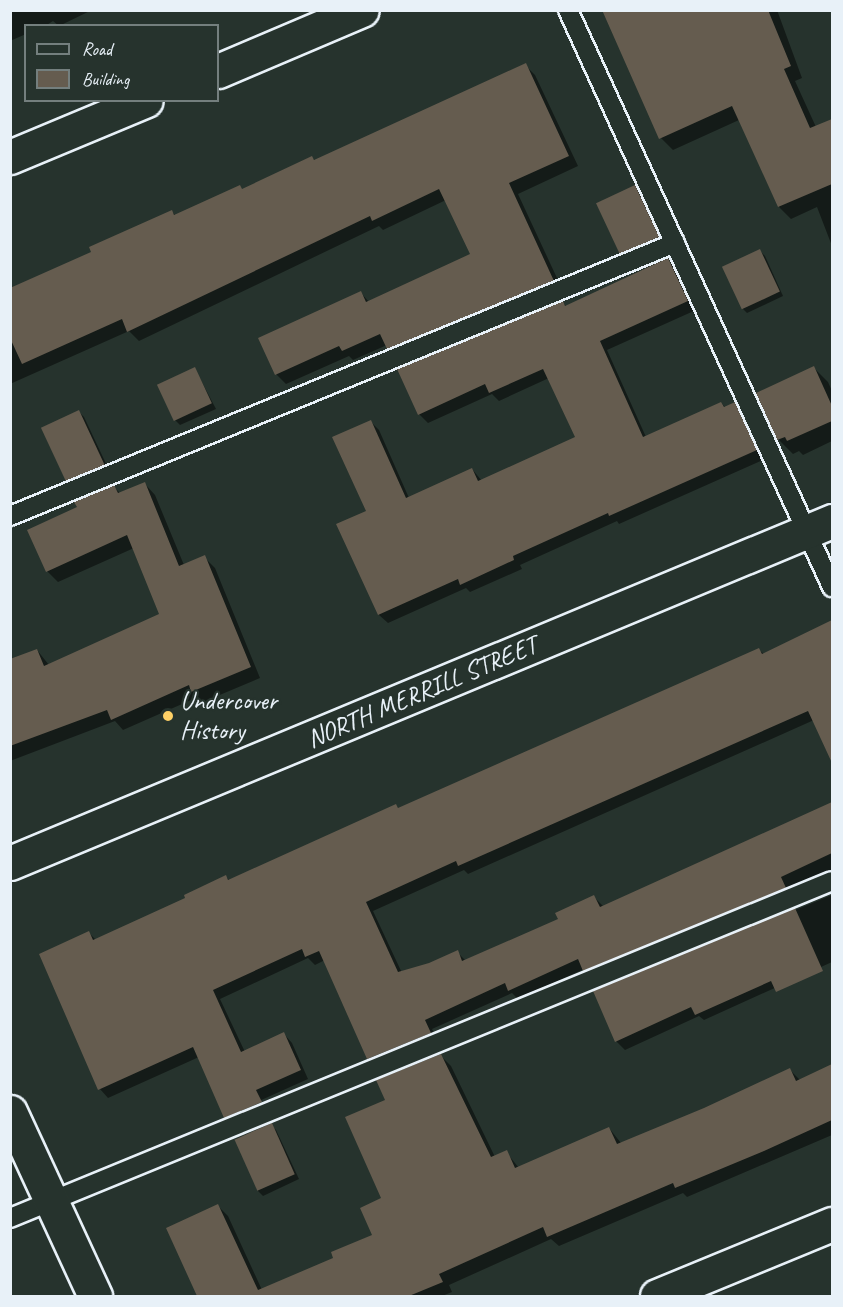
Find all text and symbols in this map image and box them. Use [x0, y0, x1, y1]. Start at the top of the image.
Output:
legend [24, 24, 219, 102]
text: Road [82, 38, 112, 60]
text: Building [82, 68, 129, 90]
street label: NORTH MERRILL STREET [302, 629, 542, 755]
place label: Undercover History [180, 685, 277, 746]
marker: Undercover History [161, 709, 175, 723]

